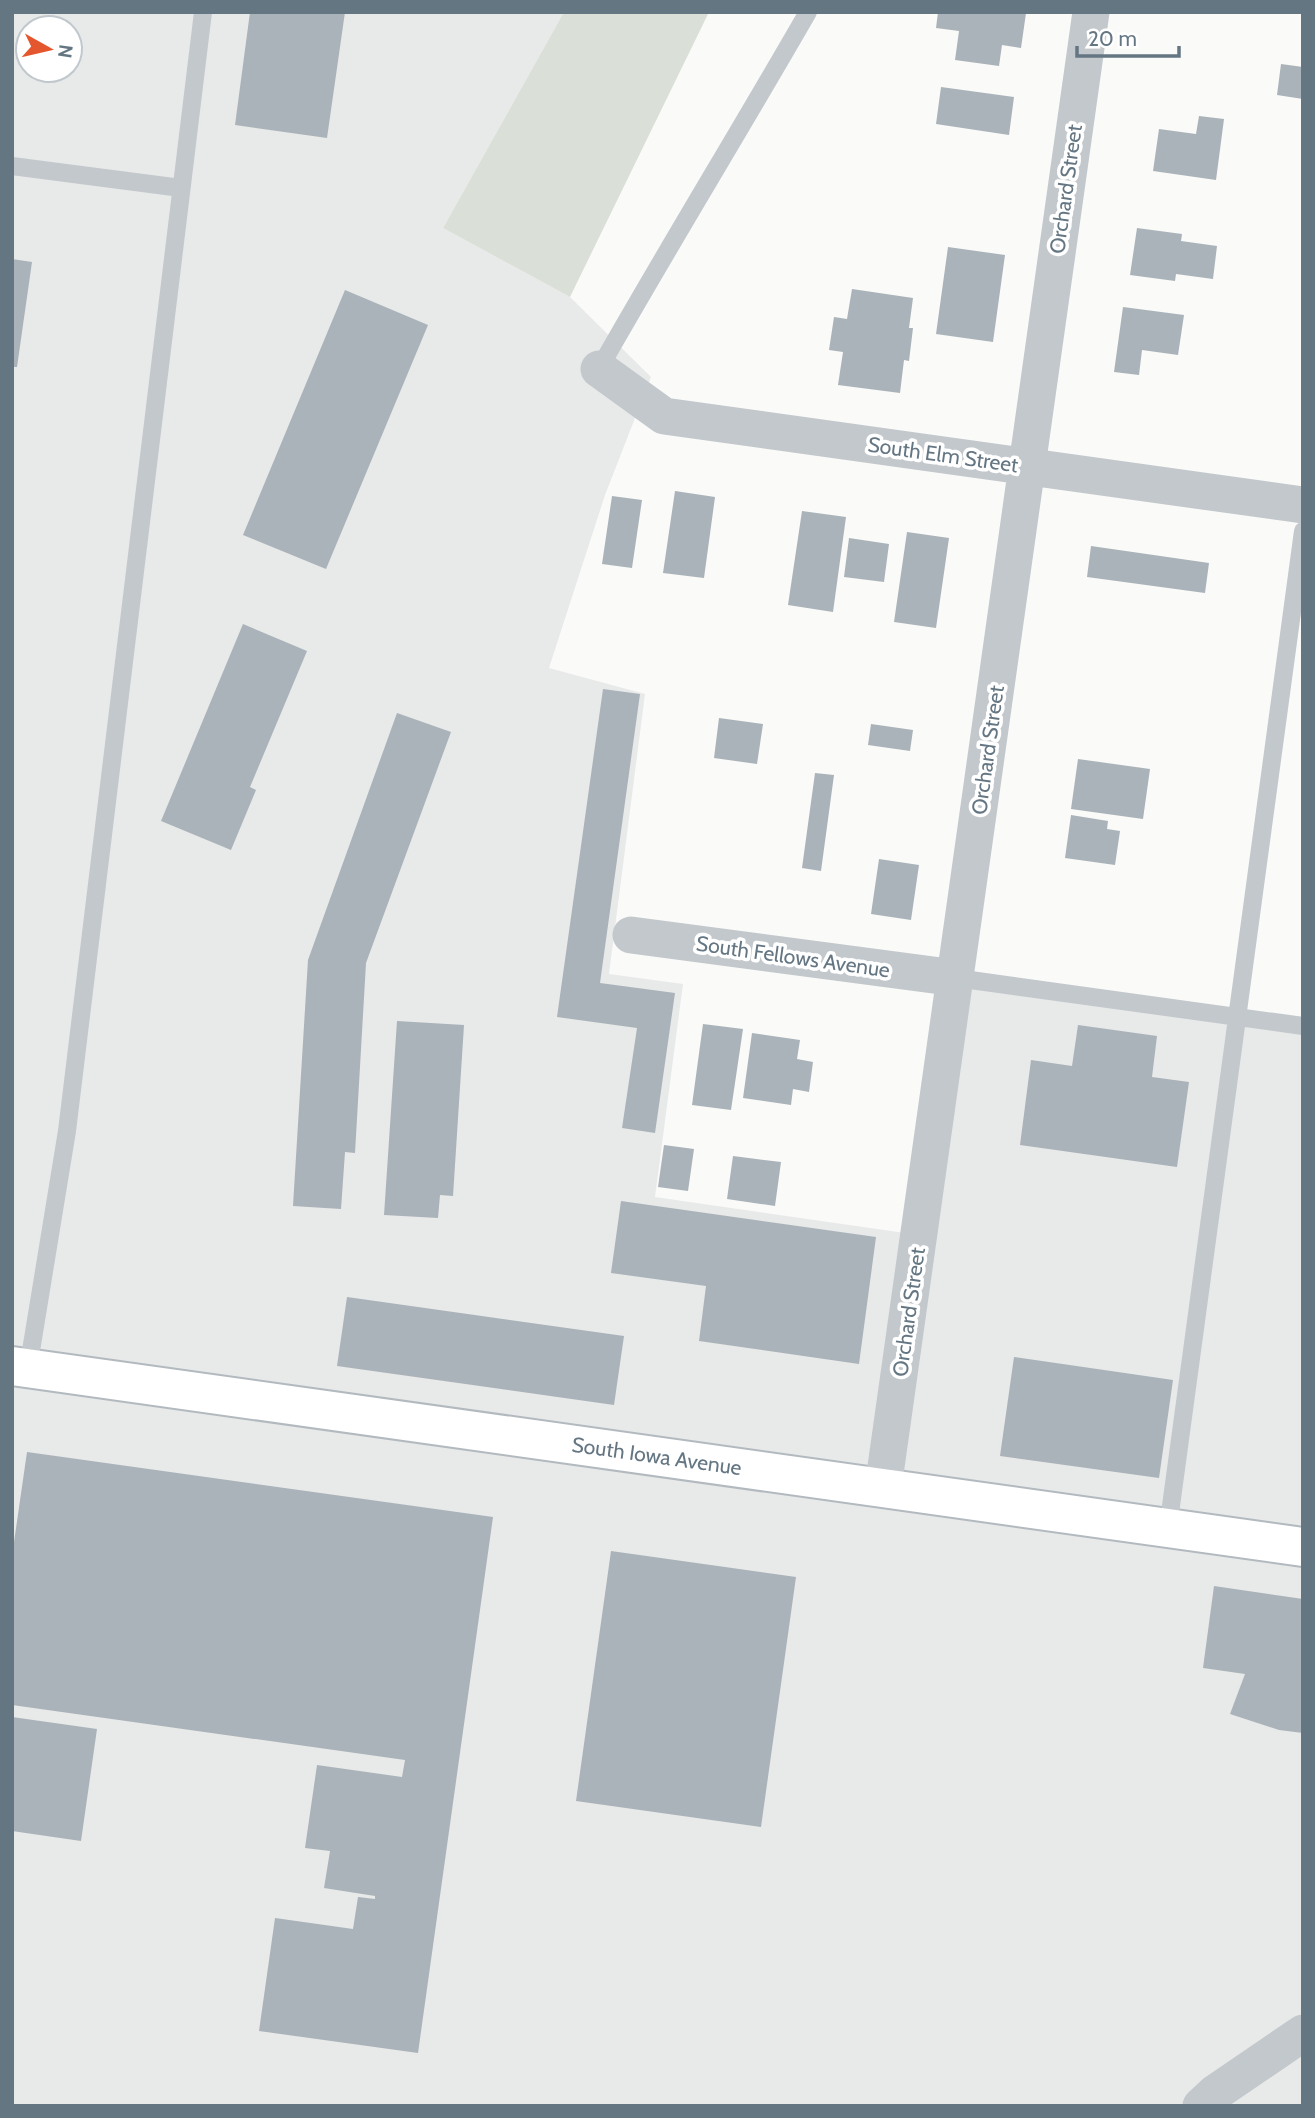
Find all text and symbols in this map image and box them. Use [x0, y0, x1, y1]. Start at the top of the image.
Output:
north arrow [14, 14, 84, 84]
scale bar [1077, 14, 1178, 58]
text: 20 m [1088, 26, 1137, 51]
text: N [53, 43, 78, 60]
street label: Orchard Street [1044, 123, 1087, 255]
street label: South Elm Street [866, 432, 1020, 477]
street label: Orchard Street [966, 684, 1009, 816]
street label: South Fellows Avenue [695, 931, 892, 983]
street label: Orchard Street [887, 1246, 930, 1378]
street label: South Iowa Avenue [570, 1432, 744, 1480]

